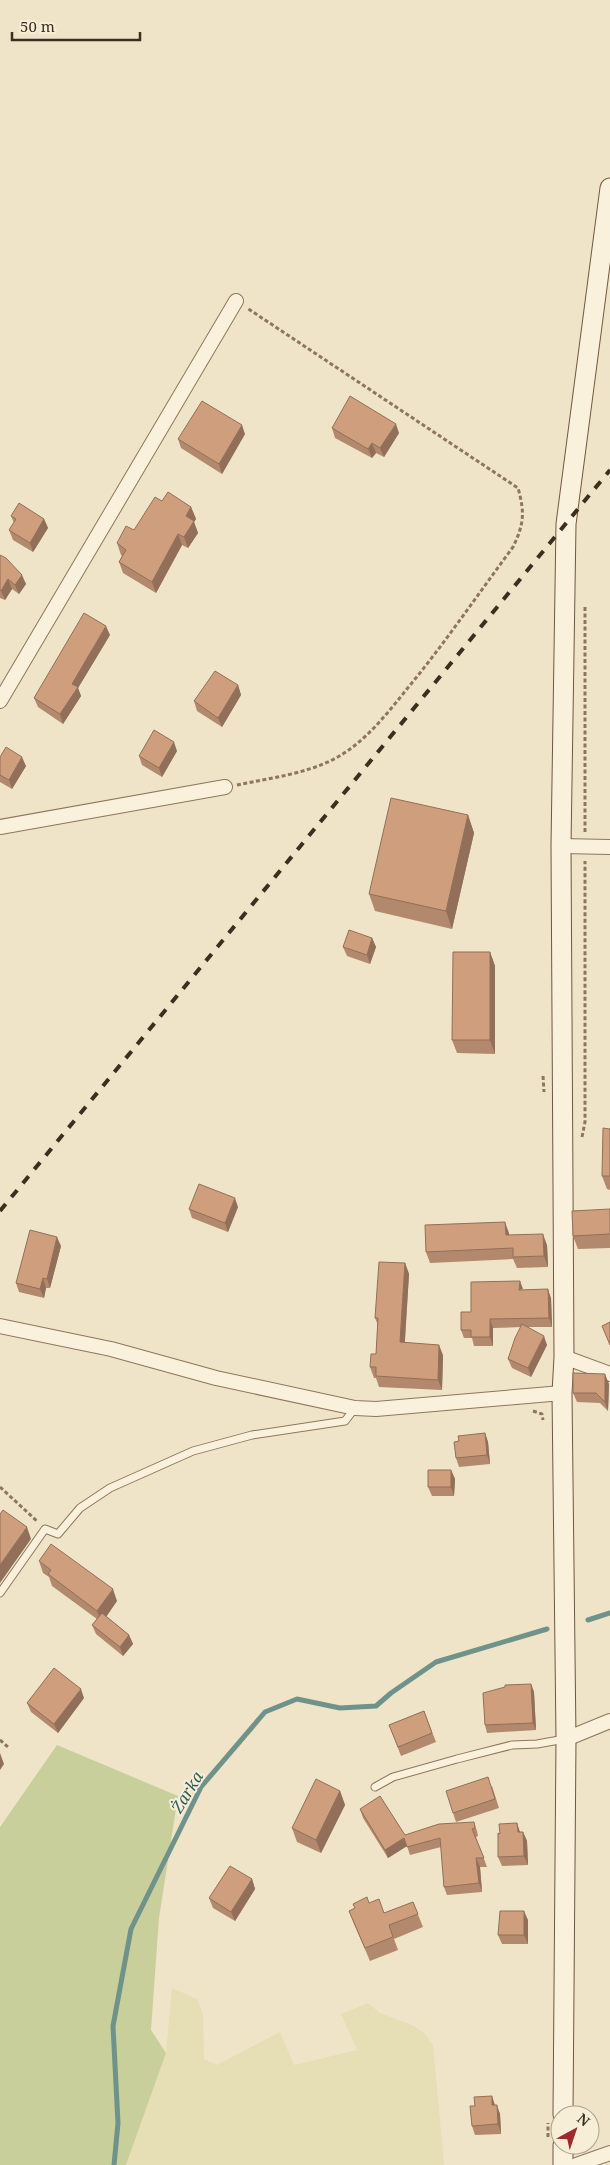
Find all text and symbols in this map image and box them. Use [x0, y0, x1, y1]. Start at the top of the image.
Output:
scale bar [12, 10, 140, 42]
text: 50 m [20, 16, 55, 36]
water label: Żarka [166, 1767, 208, 1818]
north arrow [550, 2105, 600, 2155]
text: N [573, 2109, 594, 2130]

